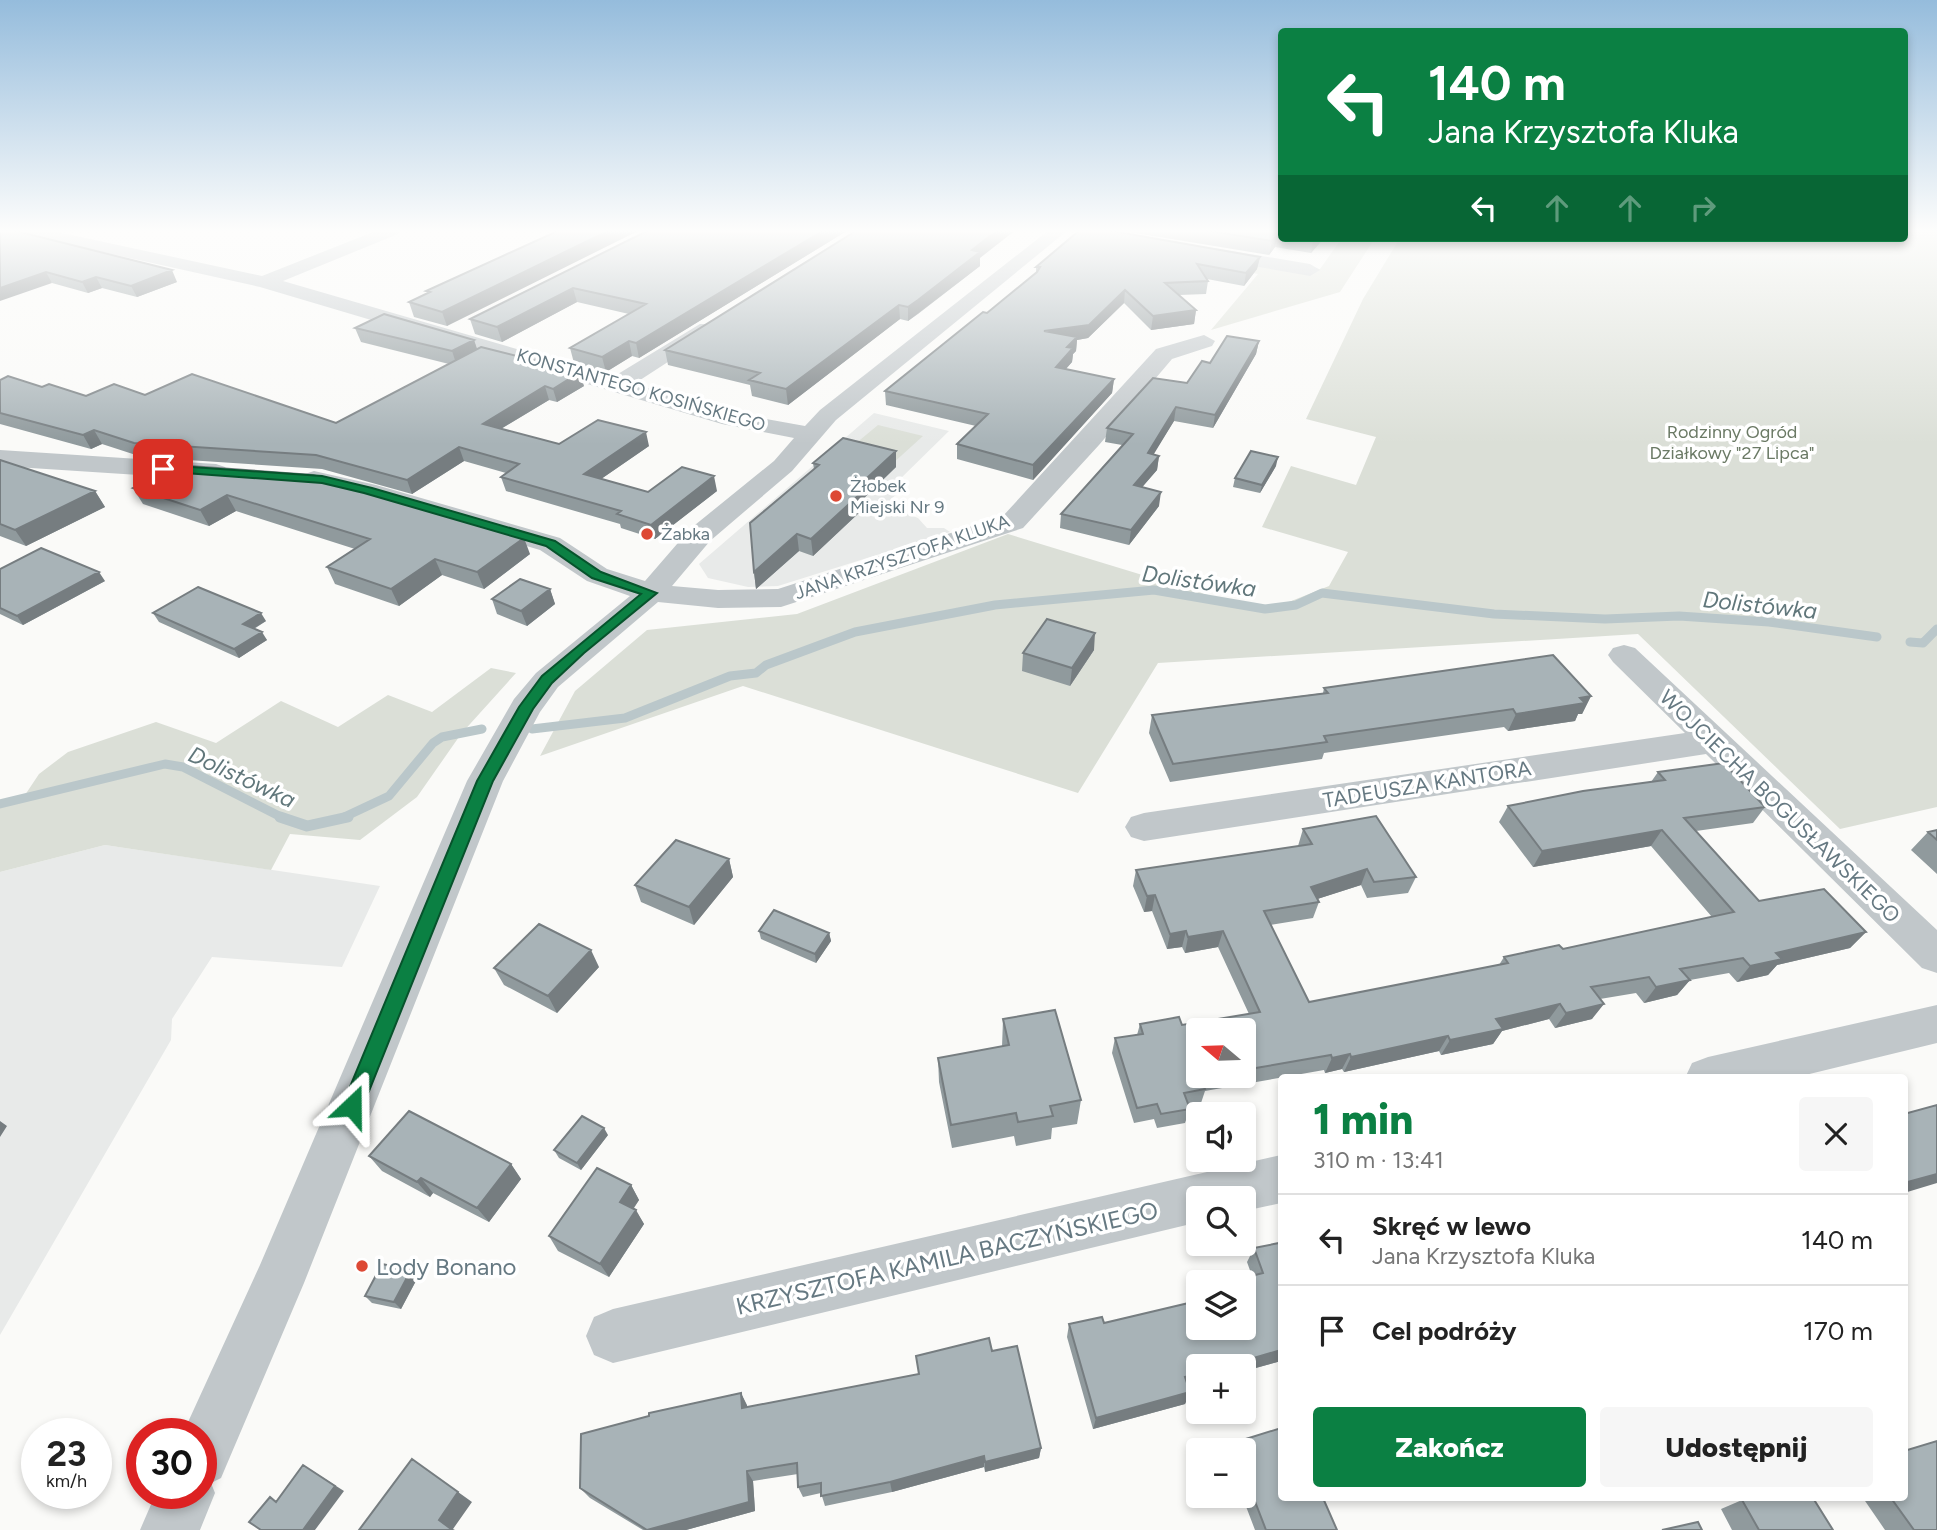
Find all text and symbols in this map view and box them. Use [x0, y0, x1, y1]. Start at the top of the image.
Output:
text: 140 m [1428, 53, 1566, 112]
icon: left [1313, 56, 1404, 147]
text: Jana Krzysztofa Kluka [1428, 113, 1739, 151]
icon: left [1465, 189, 1503, 227]
icon: ahead [1538, 189, 1576, 227]
icon: ahead [1611, 189, 1649, 227]
icon: right [1684, 189, 1722, 227]
street label: KONSTANTEGO KOSIŃSKIEGO [514, 344, 768, 436]
park label: Rodzinny Ogród Działkowy "27 Lipca" [1649, 421, 1815, 464]
pin [133, 439, 193, 499]
icon: arrive [144, 450, 182, 488]
place label: Żłobek Miejski Nr 9 [850, 475, 944, 518]
marker: Żłobek Miejski Nr 9 [828, 488, 844, 504]
street label: JANA KRZYSZTOFA KLUKA [792, 510, 1012, 604]
place label: Żabka [661, 523, 710, 545]
marker: Żabka [639, 526, 655, 542]
water label: Dolistówka [1140, 559, 1258, 603]
water label: Dolistówka [1701, 585, 1819, 625]
street label: WOJCIECHA BOGUSŁAWSKIEGO [1655, 684, 1905, 928]
water label: Dolistówka [184, 740, 300, 814]
street label: TADEUSZA KANTORA [1321, 755, 1533, 813]
north arrow [1186, 1018, 1256, 1088]
map controls [1186, 1018, 1256, 1508]
position arrow [315, 1069, 389, 1143]
text: 1 min [1313, 1094, 1413, 1145]
button: close [1799, 1097, 1873, 1171]
button: sound [1186, 1102, 1256, 1172]
text: 310 m · 13:41 [1313, 1146, 1444, 1174]
button: search [1186, 1186, 1256, 1256]
street label: KRZYSZTOFA KAMILA BACZYŃSKIEGO [733, 1195, 1161, 1321]
text: Skręć w lewo [1372, 1210, 1531, 1242]
icon: left [1313, 1221, 1351, 1259]
text: 140 m [1801, 1224, 1873, 1256]
text: Jana Krzysztofa Kluka [1372, 1242, 1595, 1270]
place label: Lody Bonano [376, 1252, 517, 1281]
marker: Lody Bonano [354, 1258, 370, 1274]
button: layers [1186, 1270, 1256, 1340]
icon: arrive [1313, 1312, 1351, 1350]
text: Cel podróży [1372, 1315, 1516, 1347]
text: 170 m [1803, 1315, 1873, 1347]
button: + [1186, 1354, 1256, 1424]
button: Zakończ [1313, 1407, 1586, 1487]
button: Udostępnij [1600, 1407, 1873, 1487]
speed limit sign: 30 [126, 1418, 217, 1509]
text: 23 [47, 1433, 86, 1475]
button: − [1186, 1438, 1256, 1508]
text: km/h [46, 1470, 87, 1492]

